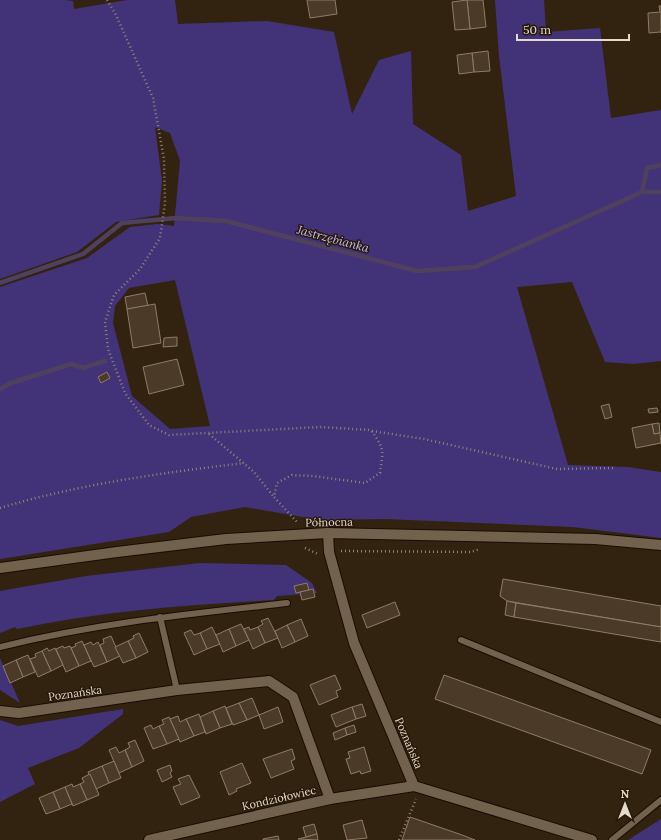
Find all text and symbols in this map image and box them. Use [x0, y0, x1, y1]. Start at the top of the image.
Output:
scale bar [517, 16, 629, 42]
text: 50 m [523, 22, 551, 37]
water label: Jastrzębianka [295, 221, 371, 255]
street label: Północna [305, 515, 353, 529]
street label: Poznańska [47, 682, 103, 704]
street label: Poznańska [392, 715, 426, 771]
street label: Kondziołowiec [241, 783, 317, 813]
north arrow [605, 784, 645, 824]
text: N [621, 787, 630, 801]

